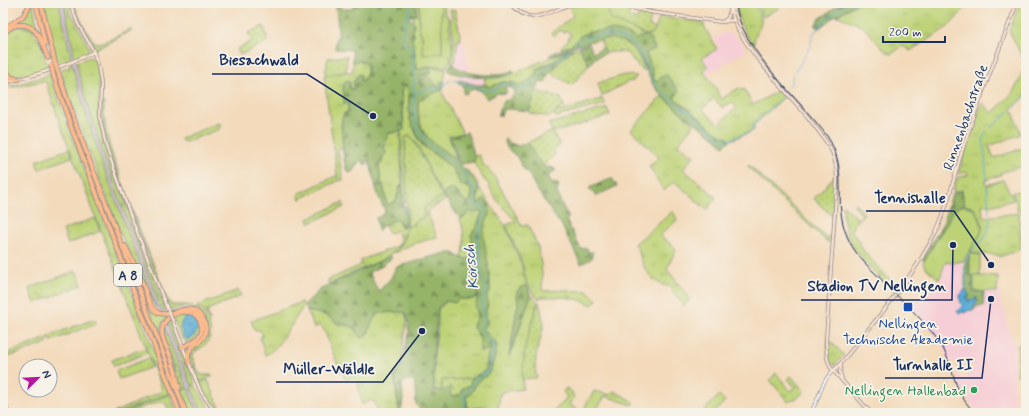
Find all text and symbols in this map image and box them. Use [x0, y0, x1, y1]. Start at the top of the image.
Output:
scale bar [883, 18, 945, 44]
text: 200 m [889, 25, 922, 41]
callout: Biesachwald [212, 47, 307, 74]
text: Biesachwald [219, 51, 299, 71]
street label: Rinnenbachstraße [939, 62, 993, 173]
callout: Tennishalle [866, 184, 954, 211]
text: Tennishalle [874, 189, 946, 209]
water label: Körsch [460, 243, 484, 290]
road number: A 8 [114, 264, 142, 286]
callout: Stadion TV Nellingen [801, 273, 952, 300]
text: Stadion TV Nellingen [807, 277, 947, 299]
marker: Nellingen Technische Akademie [902, 301, 914, 313]
place label: Nellingen Technische Akademie [843, 315, 974, 349]
callout: Turnhalle II [885, 351, 982, 378]
callout: Müller-Wäldle [276, 355, 383, 382]
text: Turnhalle II [893, 356, 974, 376]
north arrow [18, 358, 58, 398]
text: Müller-Wäldle [283, 360, 375, 380]
text: N [38, 368, 54, 381]
place label: Nellingen Hallenbad [845, 382, 966, 402]
marker: Nellingen Hallenbad [969, 385, 979, 395]

